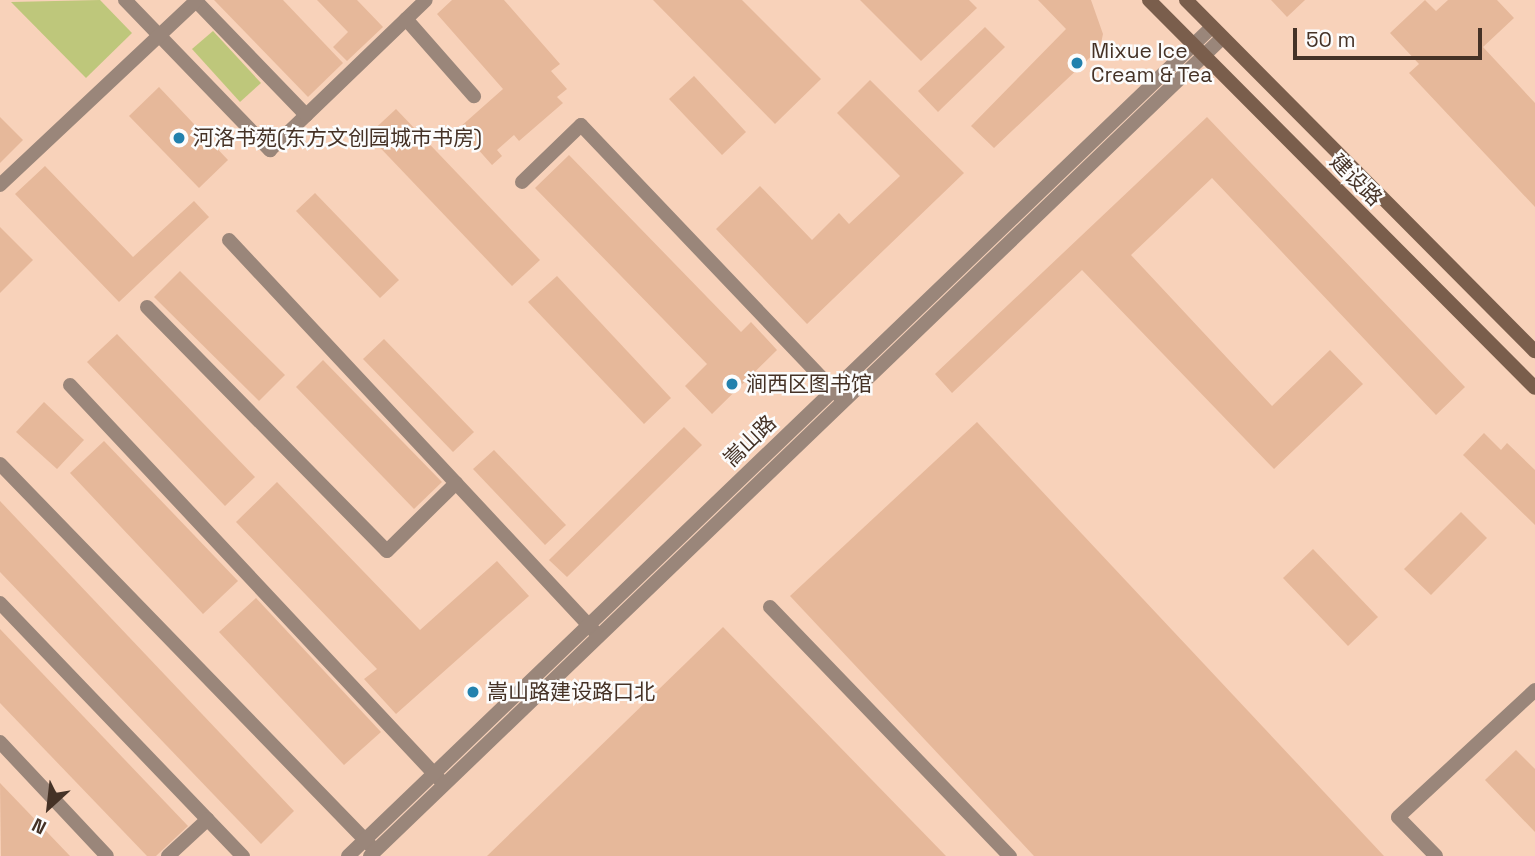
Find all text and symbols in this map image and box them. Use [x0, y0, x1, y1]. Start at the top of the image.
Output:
scale bar [1297, 14, 1486, 58]
text: 50 m [1306, 26, 1356, 53]
place label: Mixue Ice Cream & Tea [1091, 38, 1213, 88]
marker: Mixue Ice Cream & Tea [1069, 55, 1085, 71]
place label: 河洛书苑(东方文创园城市书房) [193, 125, 482, 151]
marker: 河洛书苑(东方文创园城市书房) [171, 130, 187, 146]
street label: 建设路 [1325, 149, 1387, 211]
place label: 涧西区图书馆 [746, 371, 872, 397]
marker: 涧西区图书馆 [724, 376, 740, 392]
street label: 嵩山路 [719, 410, 781, 472]
place label: 嵩山路建设路口北 [487, 679, 655, 705]
marker: 嵩山路建设路口北 [465, 684, 481, 700]
north arrow [14, 772, 84, 842]
text: N [28, 812, 51, 840]

